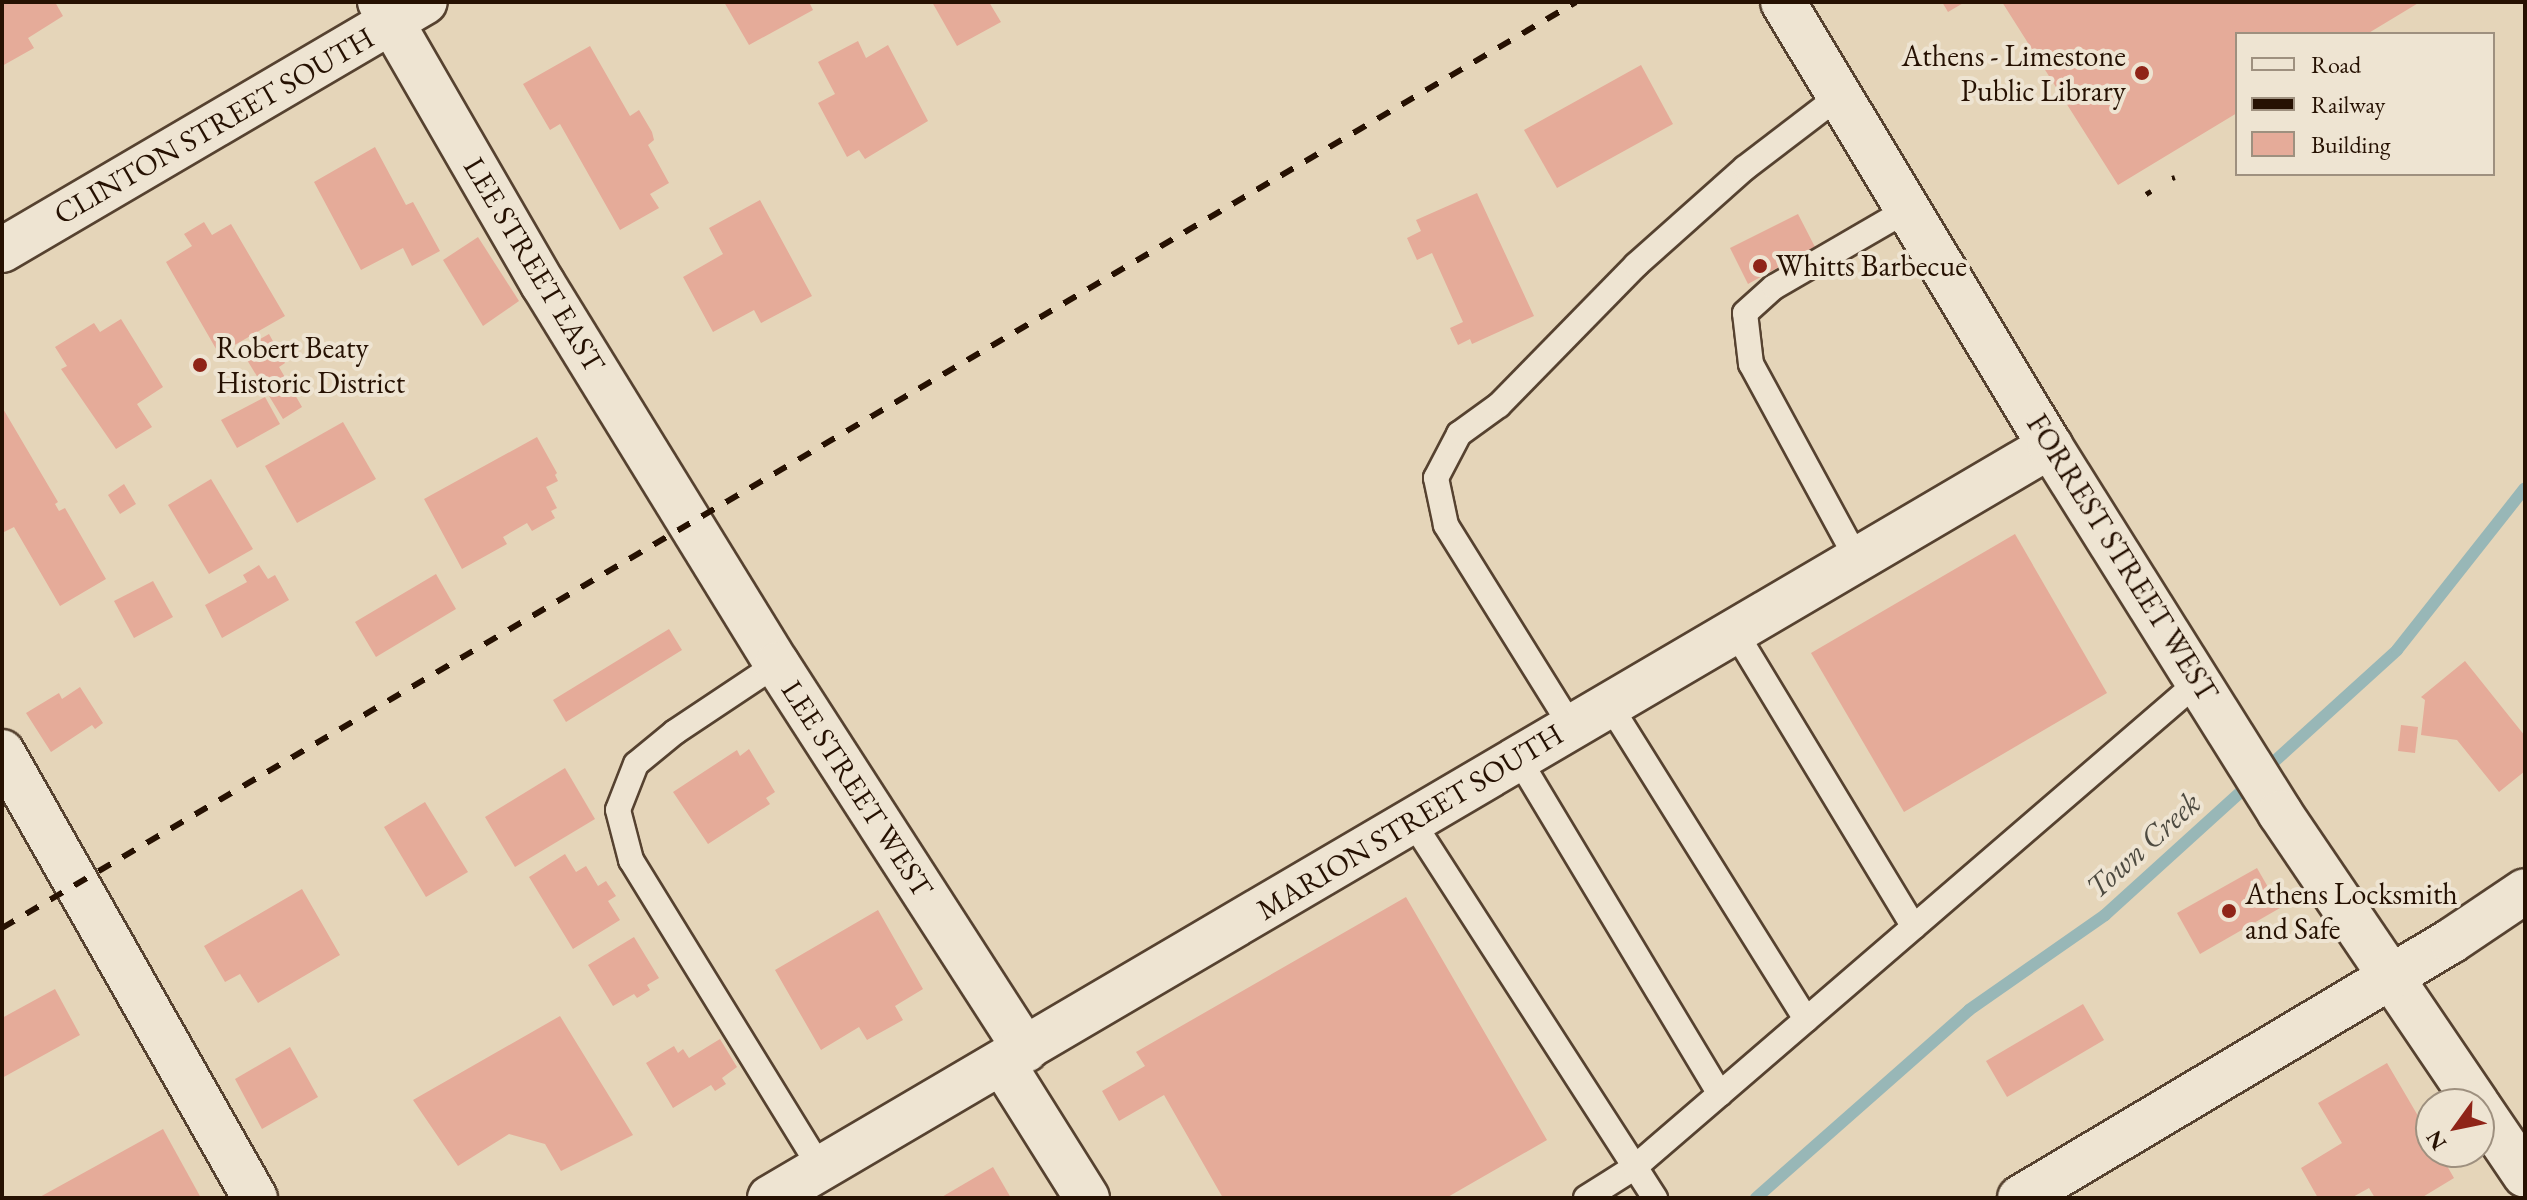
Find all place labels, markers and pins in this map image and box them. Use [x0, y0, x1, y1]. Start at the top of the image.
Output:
place label: Athens - Limestone Public Library [1902, 38, 2126, 108]
marker: Athens - Limestone Public Library [2133, 64, 2151, 82]
place label: Whitts Barbecue [1776, 248, 1967, 284]
marker: Whitts Barbecue [1751, 257, 1769, 275]
place label: Robert Beaty Historic District [216, 330, 405, 400]
marker: Robert Beaty Historic District [191, 356, 209, 374]
place label: Athens Locksmith and Safe [2245, 876, 2458, 946]
marker: Athens Locksmith and Safe [2220, 902, 2238, 920]

